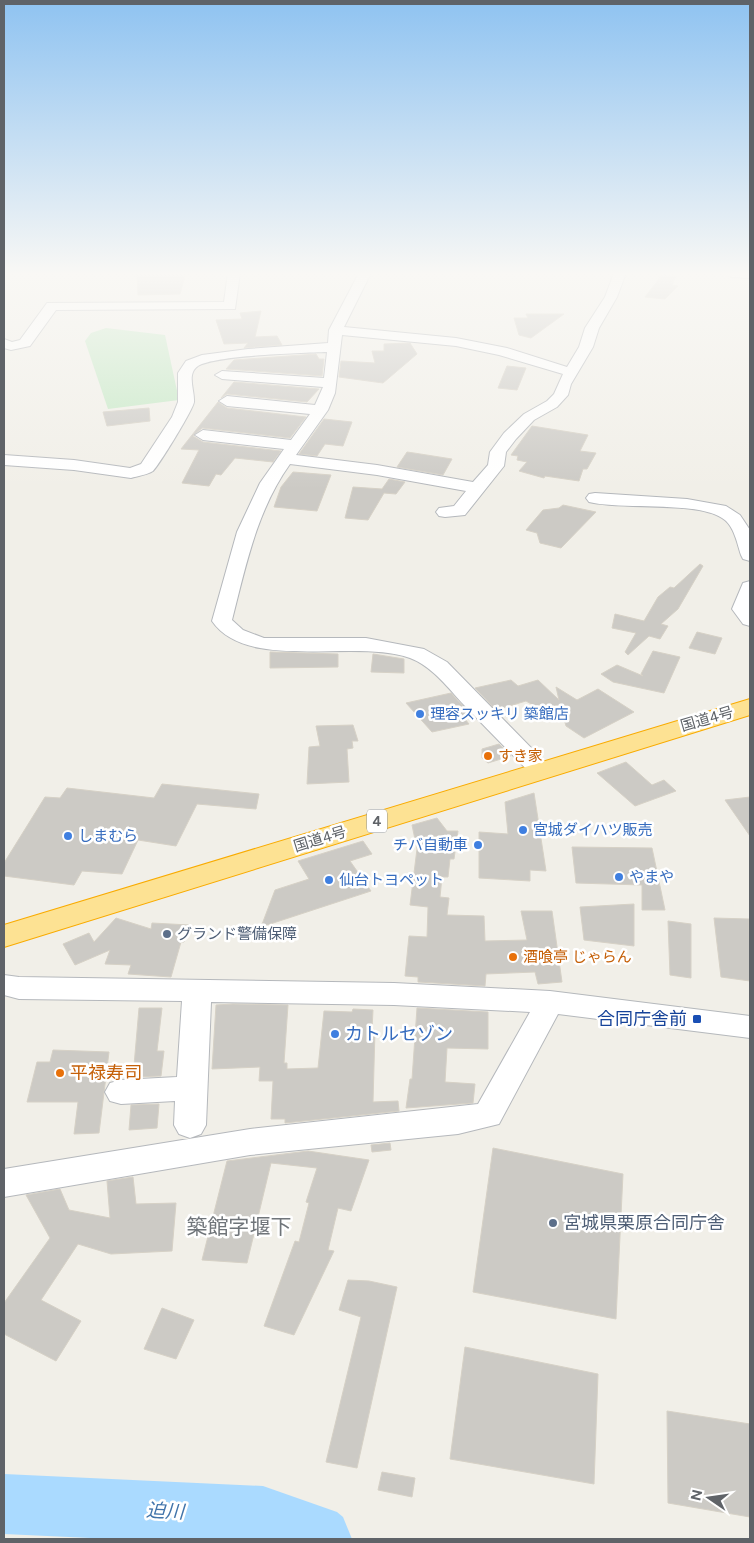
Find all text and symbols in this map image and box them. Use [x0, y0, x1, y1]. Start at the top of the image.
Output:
street label: 国道4号 [678, 703, 736, 735]
place label: 理容スッキリ 築館店 [430, 705, 569, 723]
marker: 理容スッキリ 築館店 [414, 708, 426, 720]
place label: すき家 [498, 747, 543, 765]
marker: すき家 [482, 750, 494, 762]
road number: 4 [367, 809, 387, 832]
place label: 宮城ダイハツ販売 [533, 821, 653, 839]
street label: 国道4号 [291, 822, 349, 856]
marker: 宮城ダイハツ販売 [517, 824, 529, 836]
place label: しまむら [78, 827, 138, 845]
marker: しまむら [62, 830, 74, 842]
place label: チバ自動車 [393, 836, 468, 854]
marker: チバ自動車 [472, 839, 484, 851]
place label: やまや [629, 868, 674, 886]
place label: 仙台トヨペット [339, 871, 444, 889]
marker: やまや [613, 871, 625, 883]
marker: 仙台トヨペット [323, 874, 335, 886]
place label: グランド警備保障 [177, 925, 297, 943]
marker: グランド警備保障 [161, 928, 173, 940]
place label: 酒喰亭 じゃらん [523, 948, 632, 966]
marker: 酒喰亭 じゃらん [507, 951, 519, 963]
place label: 合同庁舎前 [597, 1008, 687, 1030]
marker: 合同庁舎前 [691, 1013, 703, 1025]
place label: カトルセゾン [345, 1023, 453, 1045]
marker: カトルセゾン [329, 1028, 341, 1040]
place label: 平禄寿司 [70, 1062, 142, 1084]
marker: 平禄寿司 [54, 1067, 66, 1079]
place label: 宮城県栗原合同庁舎 [563, 1212, 725, 1234]
district label: 築館字堰下 [187, 1214, 292, 1239]
marker: 宮城県栗原合同庁舎 [547, 1217, 559, 1229]
north arrow [684, 1473, 734, 1523]
text: N [687, 1488, 706, 1502]
water label: 迫川 [145, 1499, 187, 1524]

